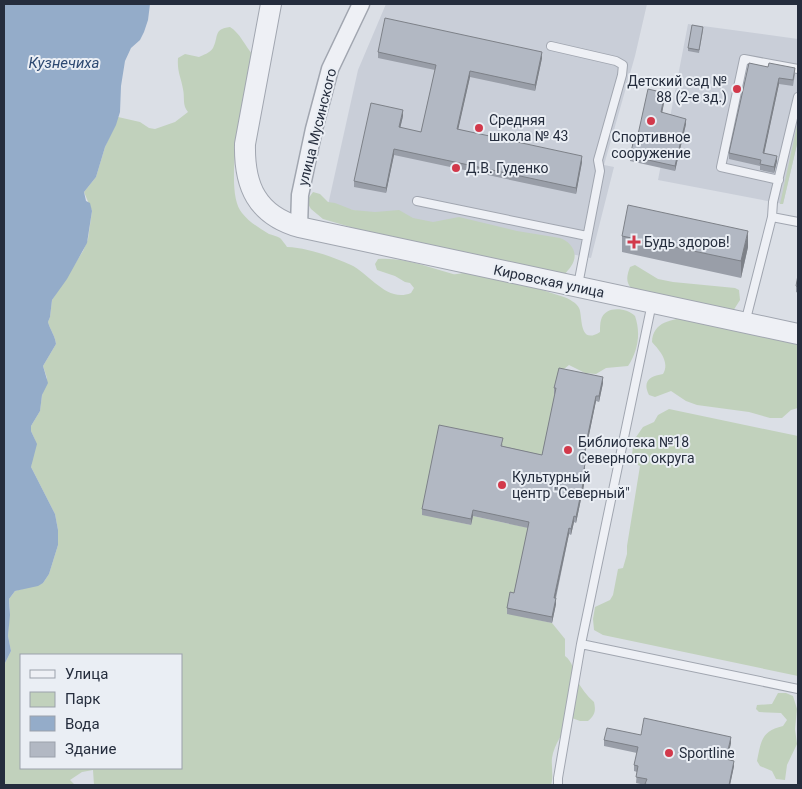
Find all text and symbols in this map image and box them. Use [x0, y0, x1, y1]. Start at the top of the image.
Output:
water label: Кузнечиха [29, 54, 100, 72]
street label: улица Мусинского [295, 67, 339, 187]
place label: Детский сад № 88 (2-е зд.) [627, 73, 727, 106]
marker: Детский сад № 88 (2-е зд.) [731, 83, 743, 95]
place label: Средняя школа № 43 [489, 112, 568, 144]
marker: Спортивное сооружение [645, 115, 657, 127]
marker: Средняя школа № 43 [473, 122, 485, 134]
place label: Спортивное сооружение [611, 129, 691, 161]
place label: Д.В. Гуденко [466, 160, 549, 176]
marker: Д.В. Гуденко [450, 162, 462, 174]
place label: Будь здоров! [644, 234, 730, 250]
marker: Будь здоров! [628, 236, 640, 248]
street label: Кировская улица [492, 261, 606, 301]
place label: Библиотека №18 Северного округа [578, 434, 695, 466]
marker: Библиотека №18 Северного округа [562, 444, 574, 456]
place label: Культурный центр "Северный" [512, 469, 630, 501]
marker: Культурный центр "Северный" [496, 479, 508, 491]
legend [20, 654, 182, 769]
text: Улица [65, 665, 108, 683]
text: Парк [65, 690, 100, 708]
text: Вода [65, 715, 100, 733]
text: Здание [65, 740, 116, 758]
place label: Sportline [679, 745, 735, 761]
marker: Sportline [663, 747, 675, 759]

